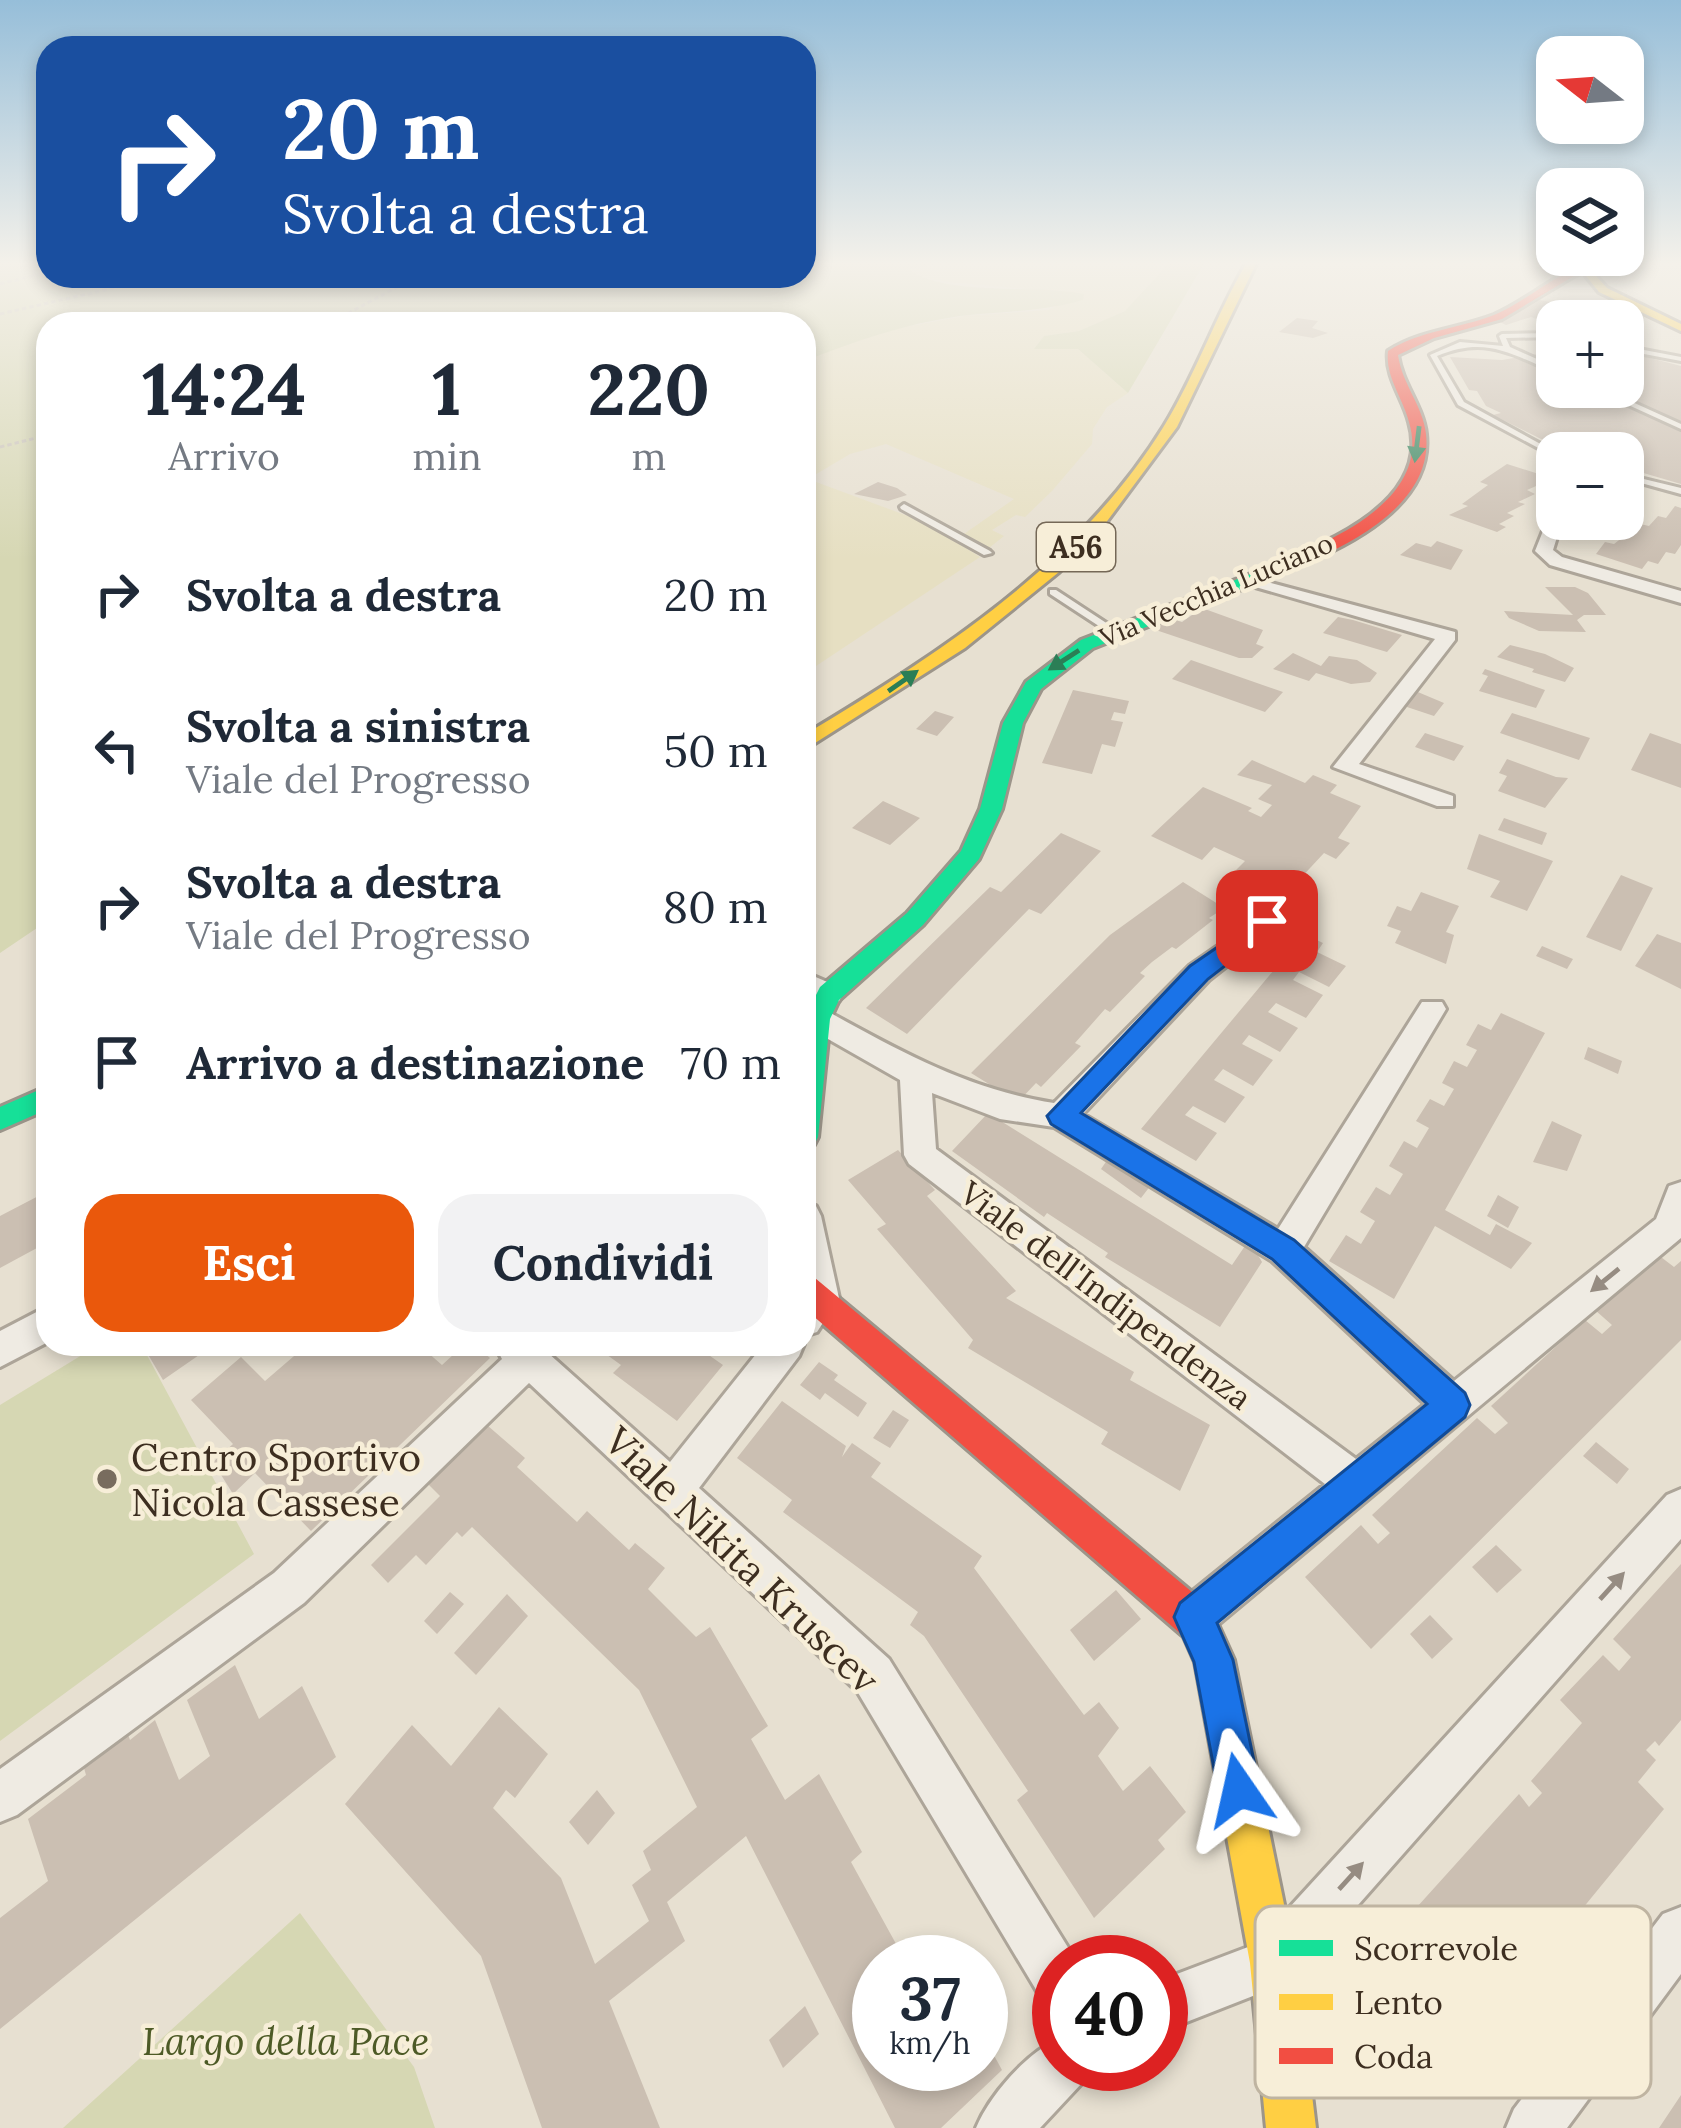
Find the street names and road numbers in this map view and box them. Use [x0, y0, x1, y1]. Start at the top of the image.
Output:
road number: A56 [1037, 523, 1115, 571]
street label: Via Vecchia Luciano [1093, 525, 1338, 655]
street label: Viale dell'Indipendenza [951, 1171, 1260, 1418]
street label: Viale Nikita Kruscev [593, 1415, 890, 1704]

